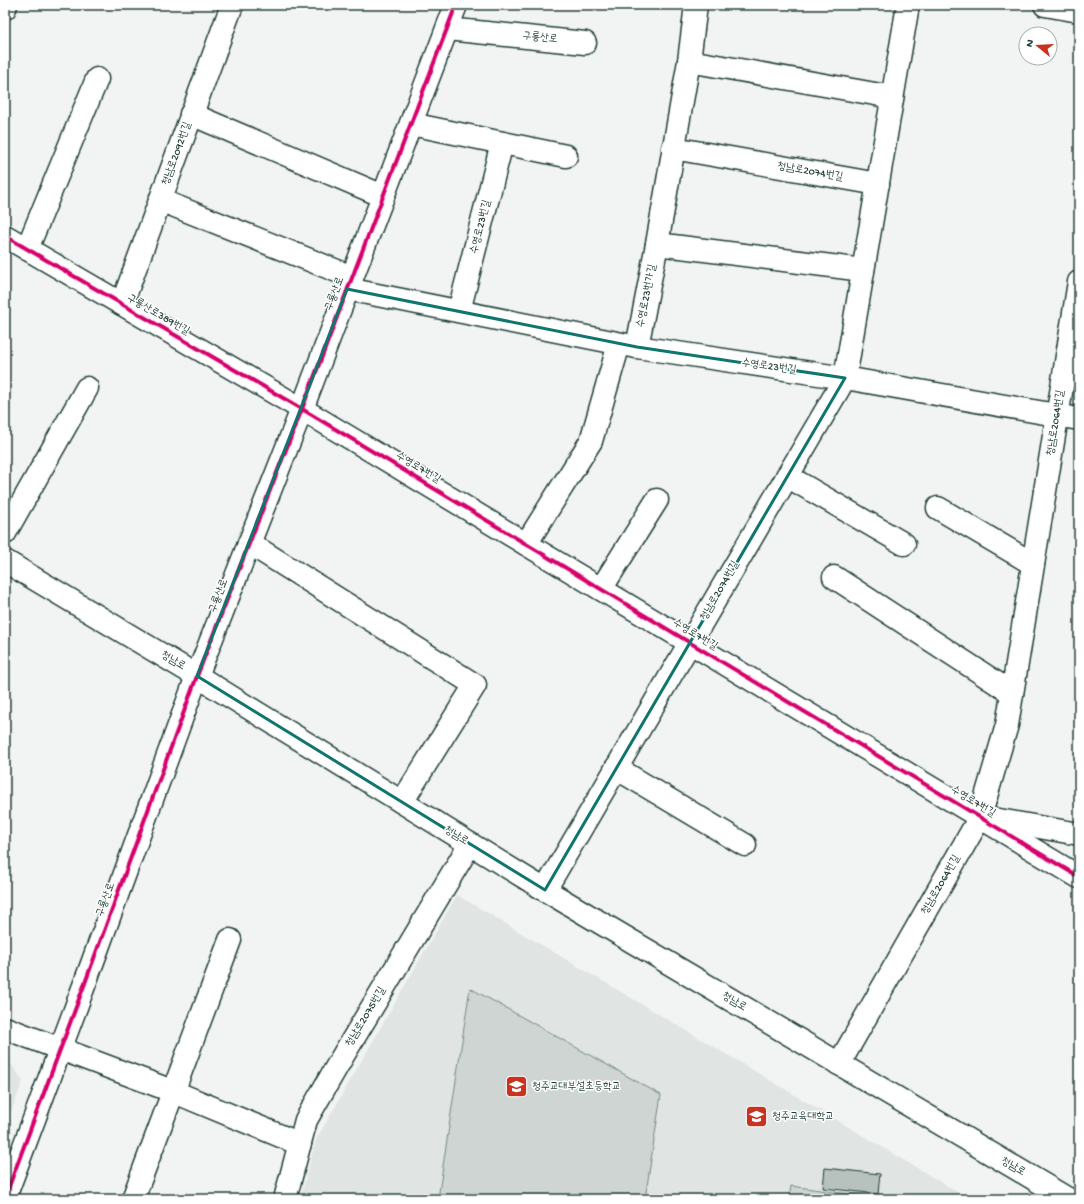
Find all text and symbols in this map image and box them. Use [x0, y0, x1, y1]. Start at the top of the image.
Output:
north arrow [1018, 26, 1058, 66]
street label: 구룡산로 [522, 29, 558, 46]
text: N [1024, 38, 1037, 49]
street label: 청남로2092번길 [159, 120, 194, 187]
street label: 청남로2074번길 [776, 159, 844, 184]
street label: 수영로23번길 [468, 198, 494, 255]
street label: 수영로23번가길 [634, 263, 659, 329]
street label: 구룡산로 [322, 275, 347, 313]
street label: 구룡산로389번길 [125, 291, 192, 338]
street label: 수영로23번길 [741, 356, 798, 377]
street label: 청남로2064번길 [1044, 389, 1067, 457]
street label: 수영로7번길 [393, 449, 443, 486]
street label: 청남로2074번길 [697, 558, 742, 623]
street label: 구룡산로 [206, 577, 231, 615]
street label: 수영로7번길 [670, 616, 720, 653]
street label: 청남로 [159, 649, 188, 673]
street label: 수영로7번길 [948, 783, 998, 820]
street label: 청남로 [442, 824, 471, 848]
street label: 청남로2064번길 [918, 853, 963, 917]
street label: 구룡산로 [93, 881, 118, 919]
street label: 청남로2075번길 [343, 984, 389, 1049]
street label: 청남로 [720, 990, 749, 1014]
school or university icon: 청주교대부설초등학교 [503, 1074, 529, 1100]
place label: 청주교대부설초등학교 [532, 1080, 621, 1093]
school or university icon: 청주교육대학교 [744, 1104, 770, 1130]
place label: 청주교육대학교 [772, 1111, 834, 1123]
street label: 청남로 [998, 1155, 1028, 1179]

